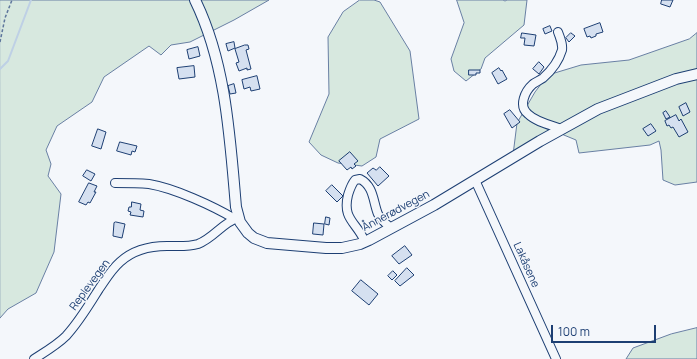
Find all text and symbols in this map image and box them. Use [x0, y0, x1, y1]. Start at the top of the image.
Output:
street label: Ånnerødvegen [360, 188, 432, 234]
street label: Lakåsene [510, 240, 542, 290]
street label: Replevegen [67, 257, 113, 313]
scale bar [553, 317, 658, 343]
text: 100 m [558, 323, 590, 340]

